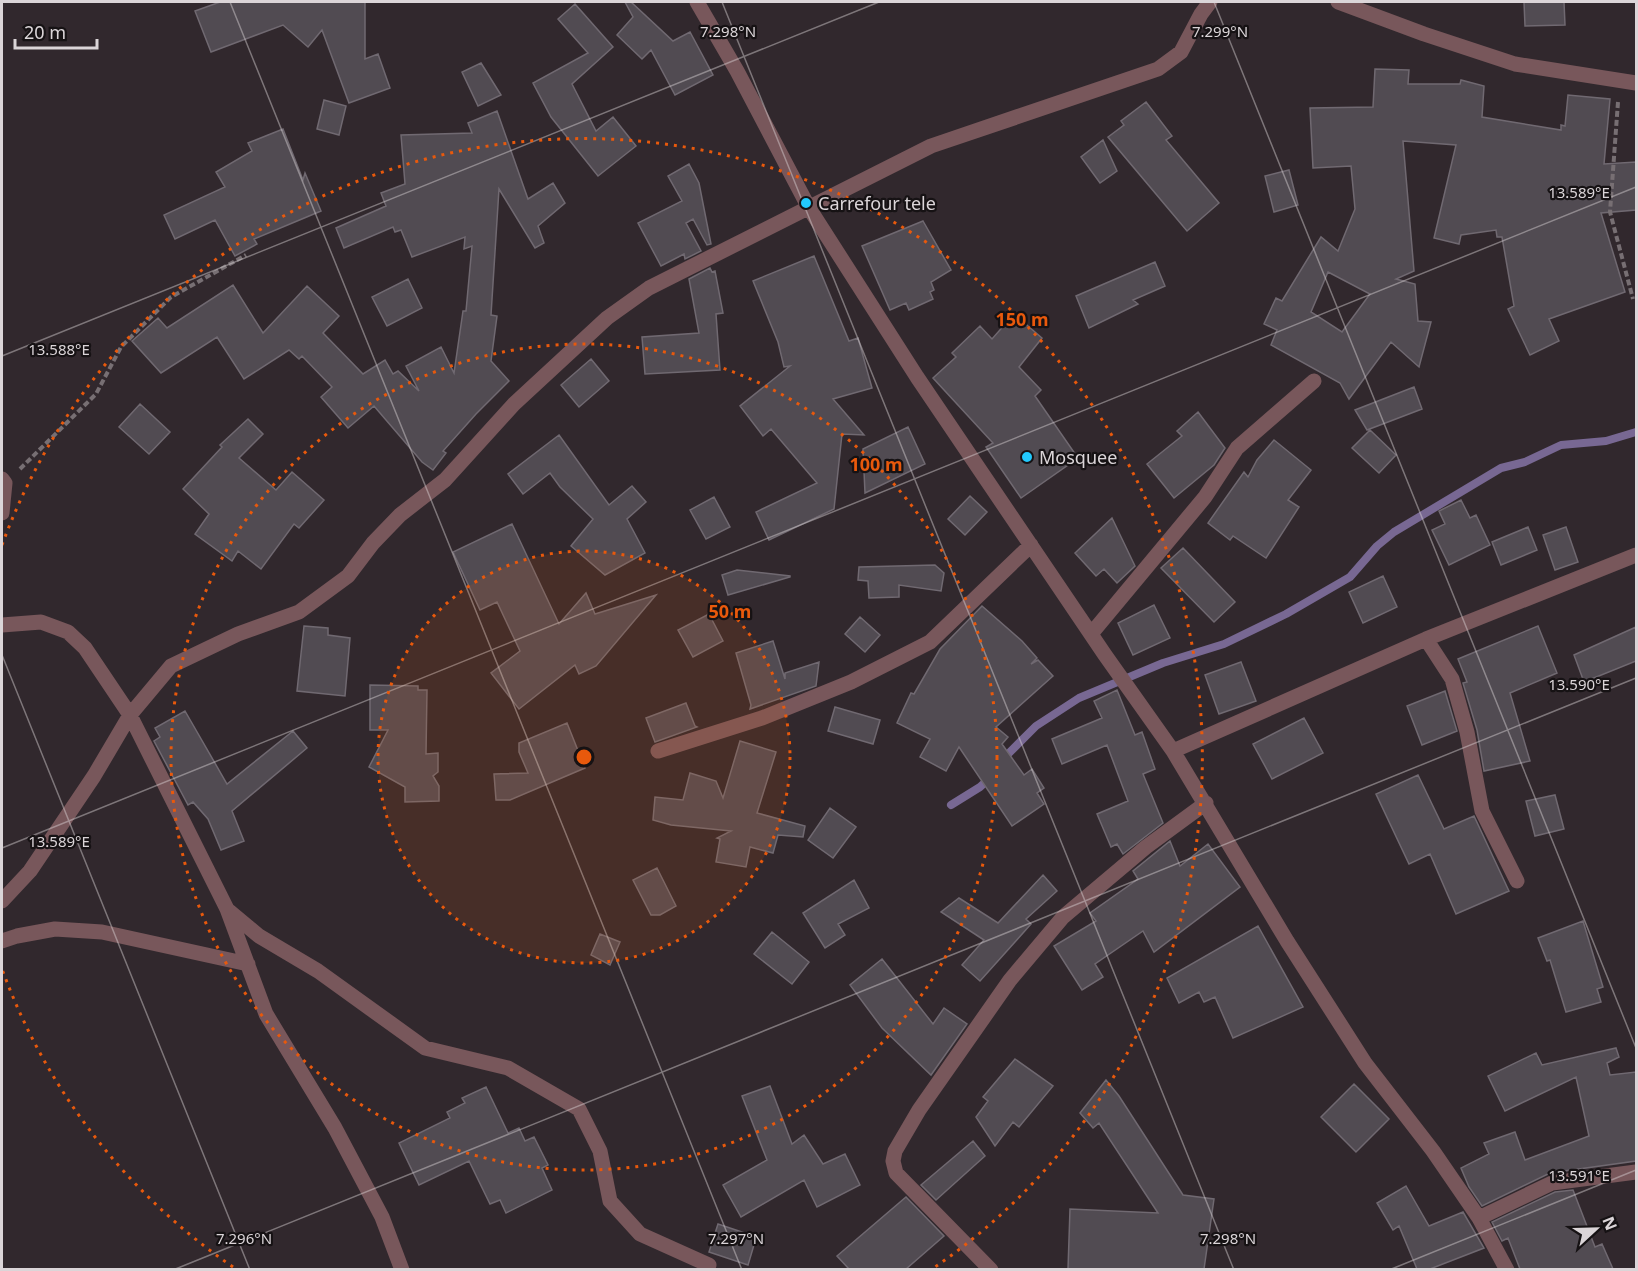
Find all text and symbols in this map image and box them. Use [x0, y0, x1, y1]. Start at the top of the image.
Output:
scale bar [15, 12, 98, 50]
text: 20 m [24, 20, 66, 44]
text: 7.298°N [700, 21, 756, 41]
text: 7.299°N [1192, 21, 1248, 41]
text: 13.589°E [1548, 182, 1610, 202]
place label: Carrefour tele [818, 191, 936, 215]
marker: Carrefour tele [799, 196, 813, 210]
text: 150 m [995, 307, 1049, 331]
text: 13.588°E [28, 339, 90, 359]
place label: Mosquee [1039, 445, 1117, 469]
marker: Mosquee [1020, 450, 1034, 464]
text: 100 m [849, 452, 903, 476]
text: 50 m [709, 599, 751, 623]
text: 13.590°E [1548, 674, 1610, 694]
centre of rings [574, 747, 594, 767]
text: 13.589°E [28, 831, 90, 851]
text: 13.591°E [1548, 1165, 1610, 1185]
north arrow [1566, 1199, 1626, 1259]
text: N [1597, 1213, 1623, 1234]
text: 7.296°N [216, 1228, 272, 1248]
text: 7.297°N [708, 1228, 764, 1248]
text: 7.298°N [1200, 1228, 1256, 1248]

